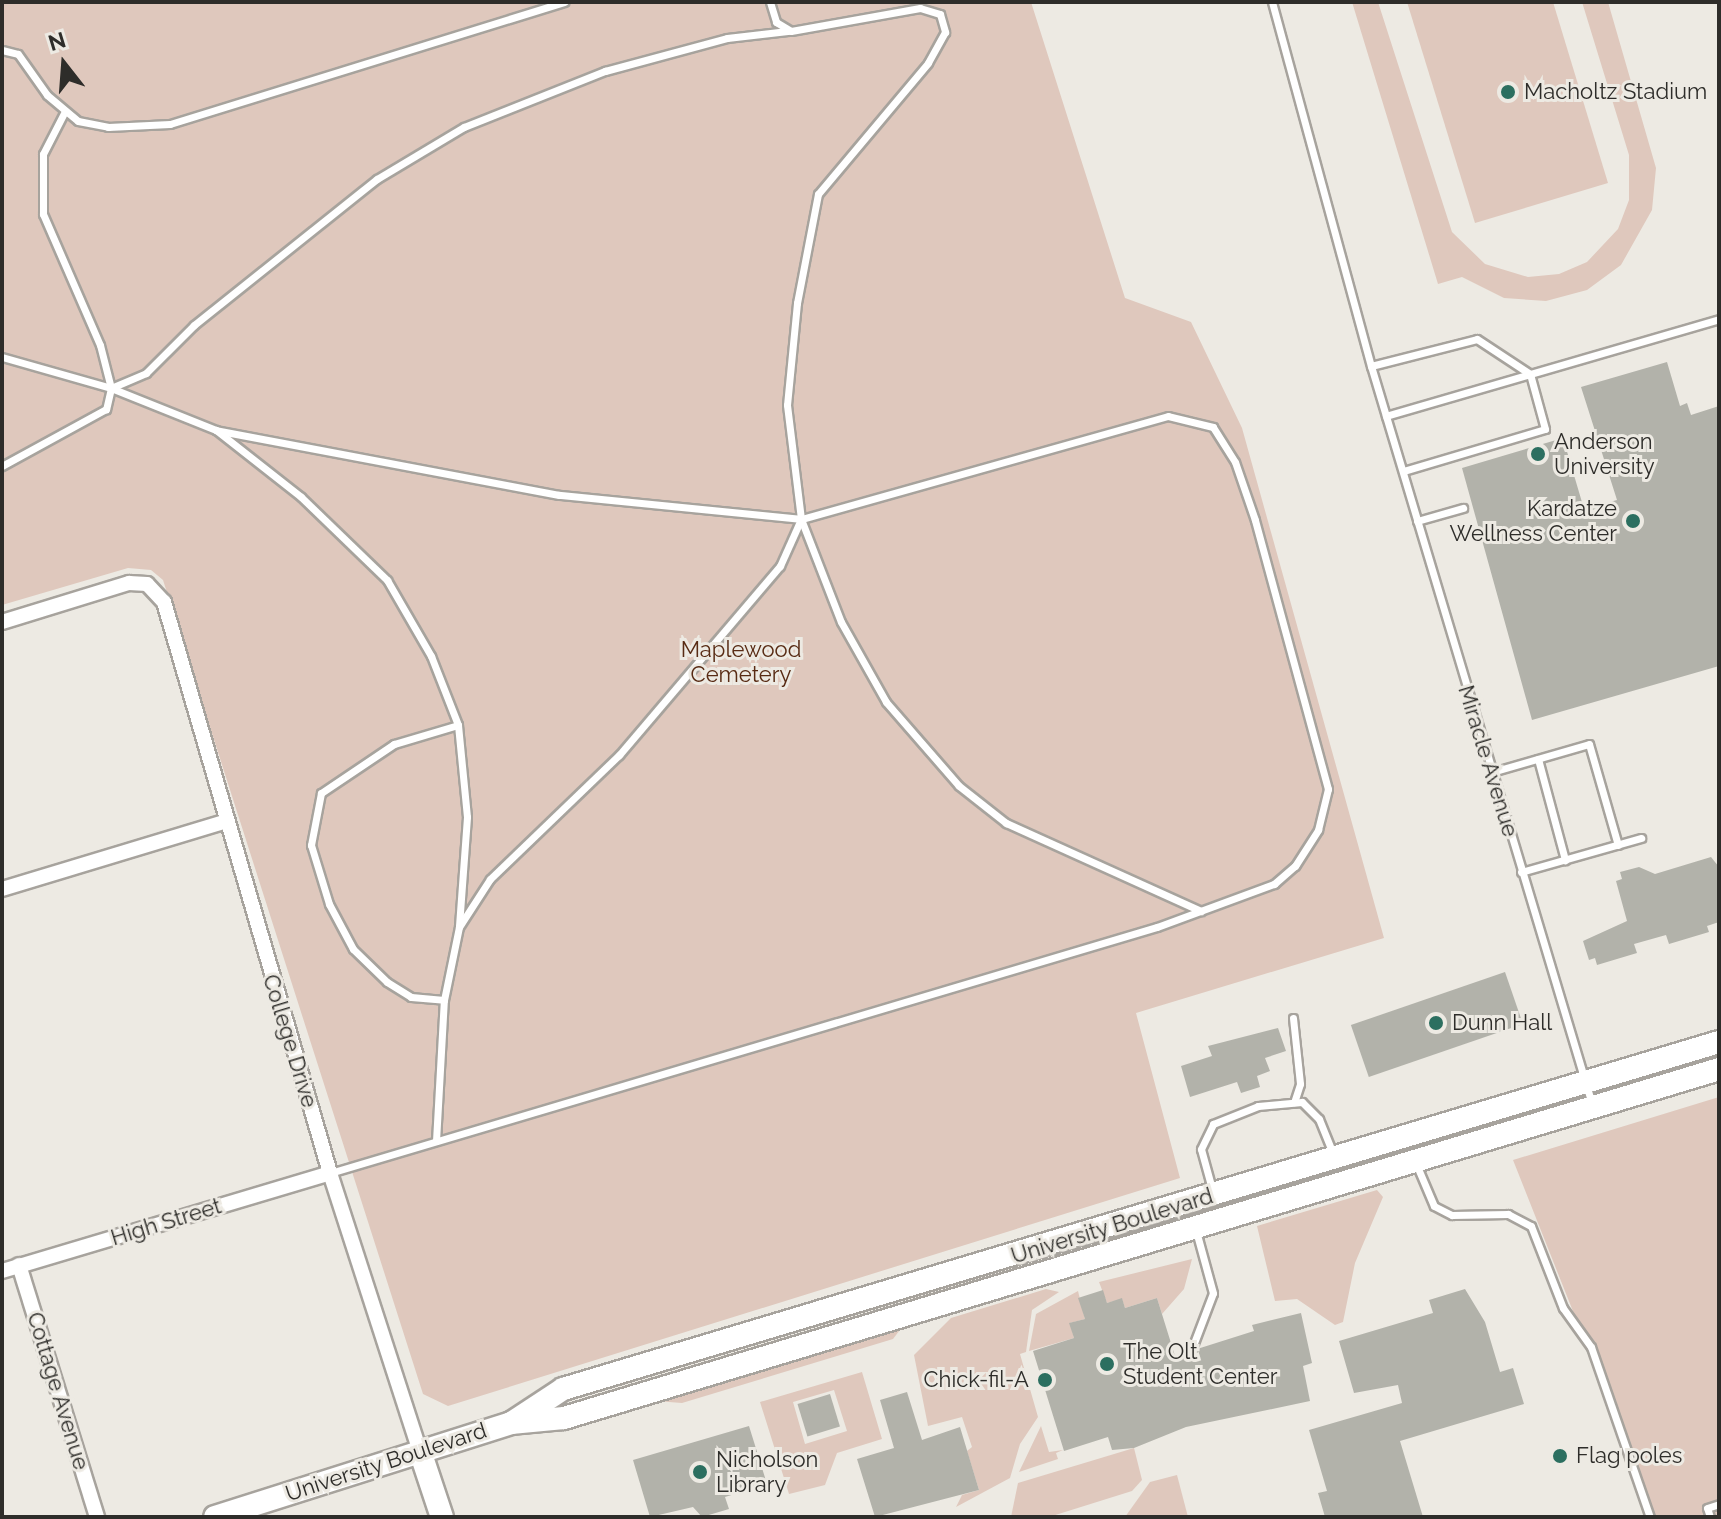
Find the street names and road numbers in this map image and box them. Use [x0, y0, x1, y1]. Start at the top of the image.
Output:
street label: Miracle Avenue [1452, 682, 1524, 840]
street label: College Drive [257, 971, 323, 1111]
street label: University Boulevard [1008, 1183, 1216, 1269]
street label: High Street [108, 1193, 224, 1251]
street label: Cottage Avenue [21, 1309, 95, 1473]
street label: University Boulevard [282, 1417, 490, 1507]

